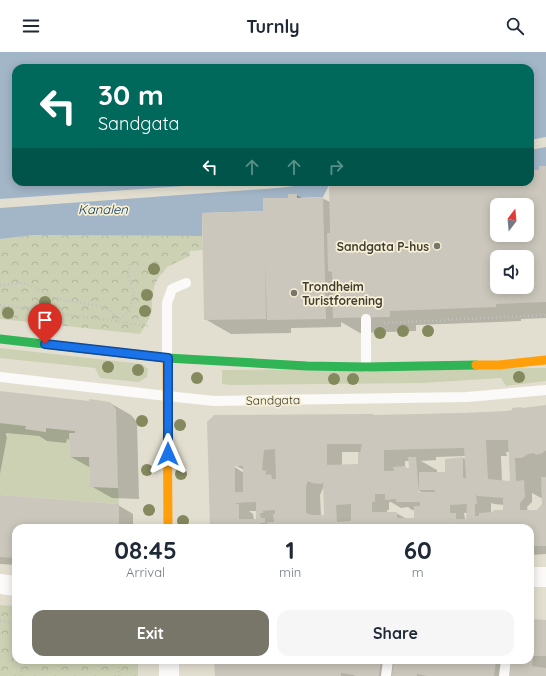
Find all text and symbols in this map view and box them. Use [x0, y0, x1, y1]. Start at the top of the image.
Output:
icon: menu [20, 15, 42, 37]
text: Turnly [246, 15, 300, 38]
icon: search [504, 15, 526, 37]
text: 30 m [98, 77, 164, 112]
icon: left [32, 80, 84, 132]
text: Sandgata [98, 112, 179, 135]
icon: left [199, 156, 221, 178]
icon: ahead [241, 156, 263, 178]
icon: ahead [283, 156, 305, 178]
icon: right [325, 156, 347, 178]
north arrow [490, 198, 534, 242]
map controls [490, 198, 534, 294]
water label: Kanalen [78, 201, 128, 217]
place label: Sandgata P-hus [337, 239, 429, 254]
marker: Sandgata P-hus [432, 241, 442, 251]
button: sound [490, 250, 534, 294]
place label: Trondheim Turistforening [302, 279, 383, 308]
marker: Trondheim Turistforening [289, 288, 299, 298]
pin [28, 303, 62, 344]
icon: arrive [34, 309, 56, 331]
street label: Sandgata [246, 392, 300, 408]
position arrow [147, 433, 189, 475]
text: 08:45 [114, 535, 177, 565]
text: 1 [286, 535, 295, 565]
text: 60 [404, 535, 432, 565]
text: Arrival [126, 564, 165, 580]
text: min [279, 564, 301, 580]
text: m [412, 564, 424, 580]
button: Exit [32, 610, 269, 656]
button: Share [277, 610, 514, 656]

